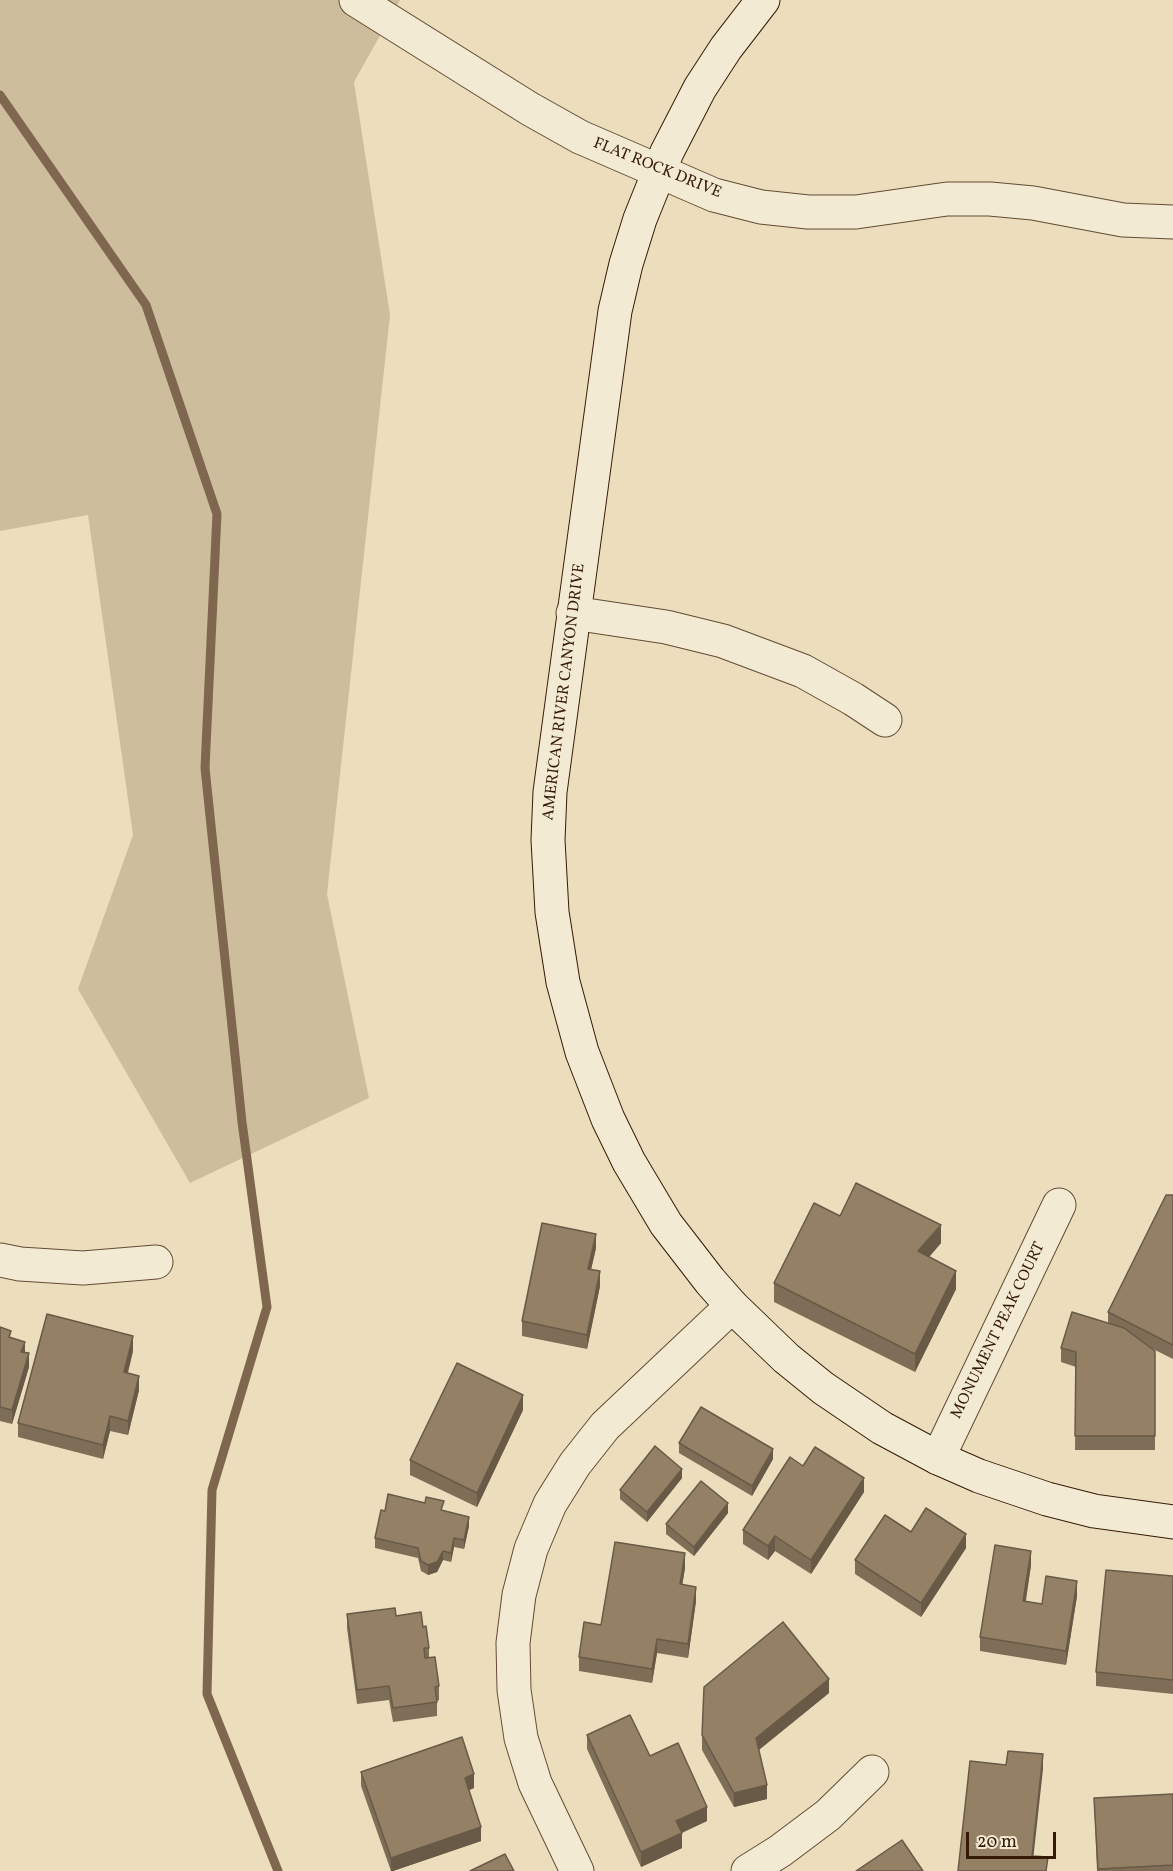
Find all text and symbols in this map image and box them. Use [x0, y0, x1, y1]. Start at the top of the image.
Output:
street label: FLAT ROCK DRIVE [590, 135, 724, 203]
street label: AMERICAN RIVER CANYON DRIVE [540, 563, 590, 821]
street label: MONUMENT PEAK COURT [948, 1240, 1050, 1422]
scale bar [969, 1820, 1059, 1858]
text: 20 m [977, 1830, 1017, 1855]

